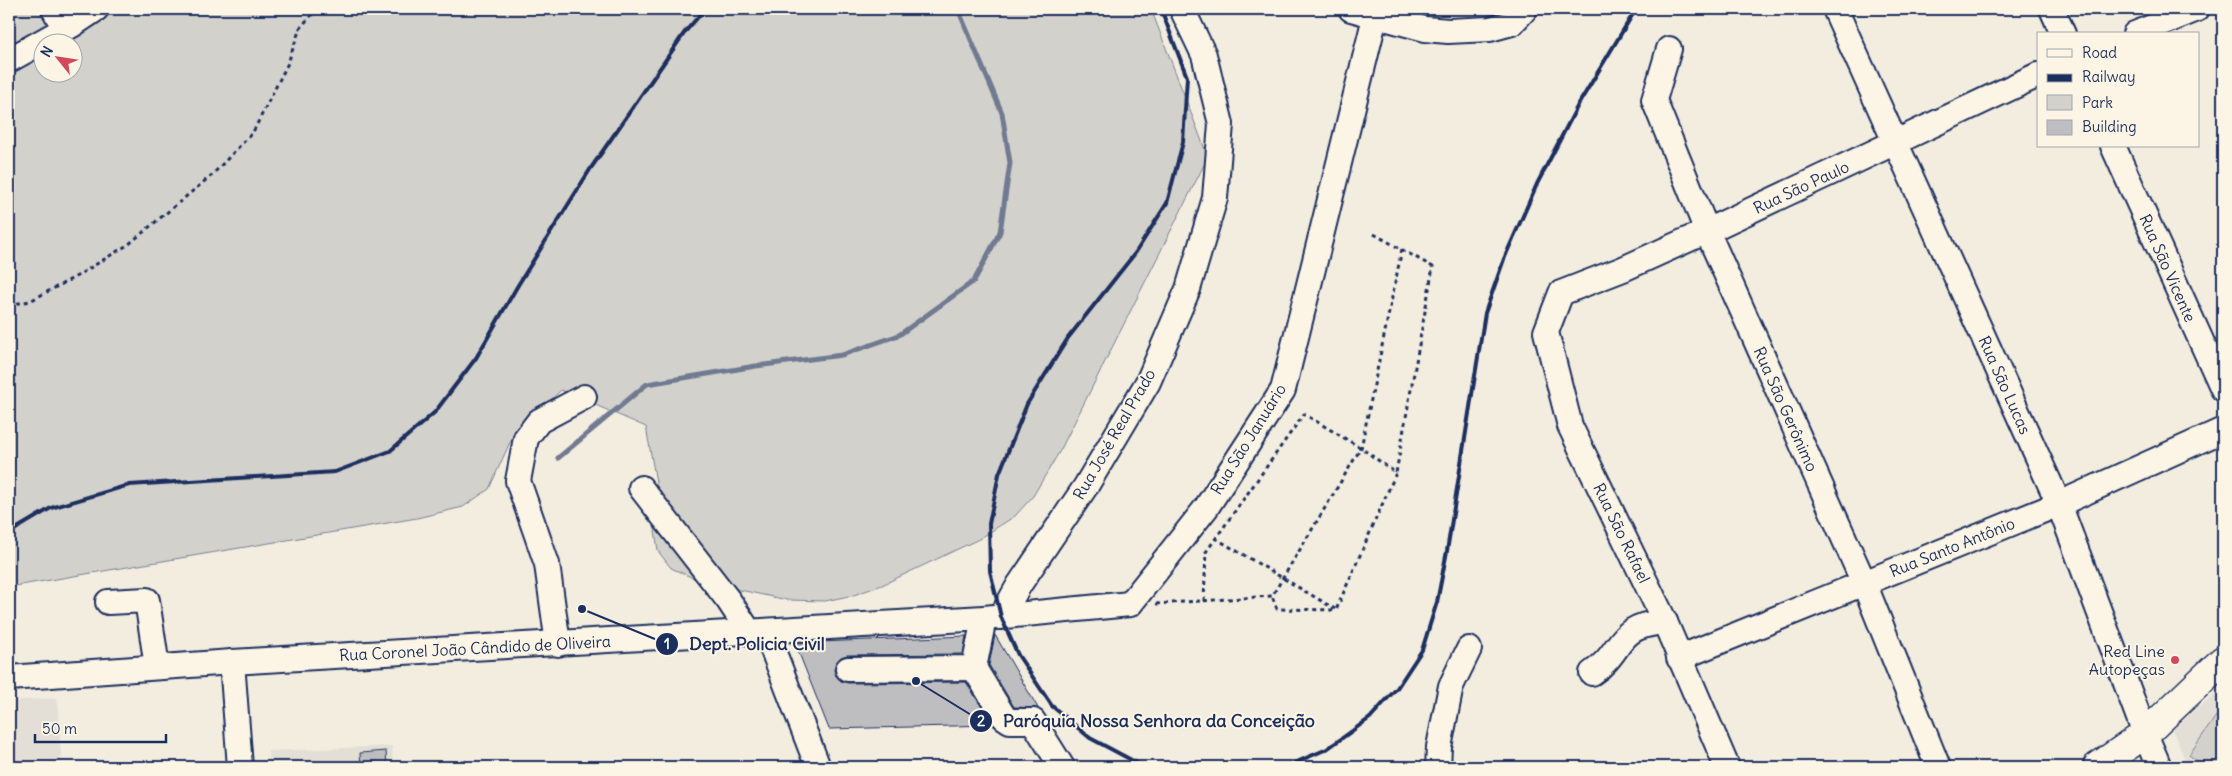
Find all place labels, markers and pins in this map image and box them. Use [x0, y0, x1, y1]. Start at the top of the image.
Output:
callout: Dept. Policia Civil [654, 627, 835, 660]
place label: Red Line Autopeças [2089, 641, 2165, 679]
marker: Red Line Autopeças [2169, 654, 2181, 666]
callout: Paróquia Nossa Senhora da Conceição [968, 704, 1325, 737]

